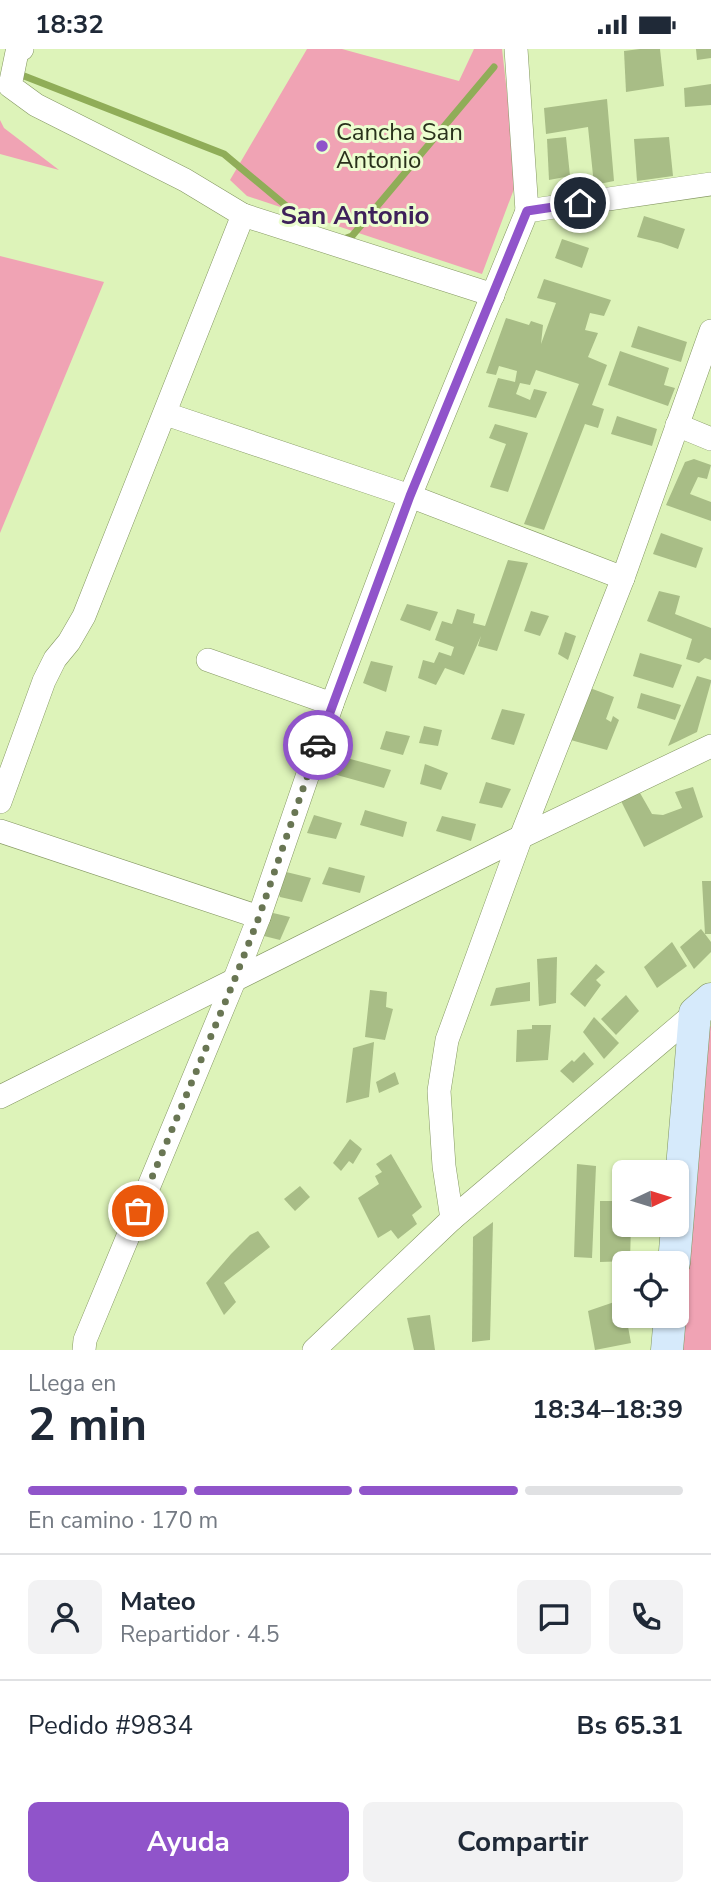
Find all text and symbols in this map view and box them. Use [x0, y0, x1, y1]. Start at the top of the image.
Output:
text: 18:32 [35, 7, 104, 42]
place label: Cancha San Antonio [336, 116, 463, 176]
marker: Cancha San Antonio [314, 138, 330, 154]
pin [550, 173, 610, 233]
icon: home [561, 184, 599, 222]
district label: San Antonio [280, 198, 430, 233]
courier [283, 710, 353, 780]
icon: car [299, 726, 337, 764]
north arrow [612, 1160, 690, 1237]
map controls [612, 1160, 689, 1328]
pin [108, 1181, 168, 1241]
icon: bag [119, 1192, 157, 1230]
button: locate [612, 1251, 689, 1328]
text: Llega en [28, 1368, 116, 1399]
text: 18:34–18:39 [532, 1392, 683, 1427]
text: 2 min [28, 1393, 147, 1456]
text: En camino · 170 m [28, 1505, 218, 1536]
button: person [28, 1580, 102, 1654]
button: chat [517, 1580, 591, 1654]
button: phone [609, 1580, 683, 1654]
text: Mateo [120, 1584, 196, 1619]
text: Repartidor · 4.5 [120, 1619, 280, 1650]
text: Pedido #9834 [28, 1708, 193, 1743]
text: Bs 65.31 [577, 1708, 683, 1743]
button: Ayuda [28, 1802, 349, 1882]
button: Compartir [363, 1802, 683, 1882]

